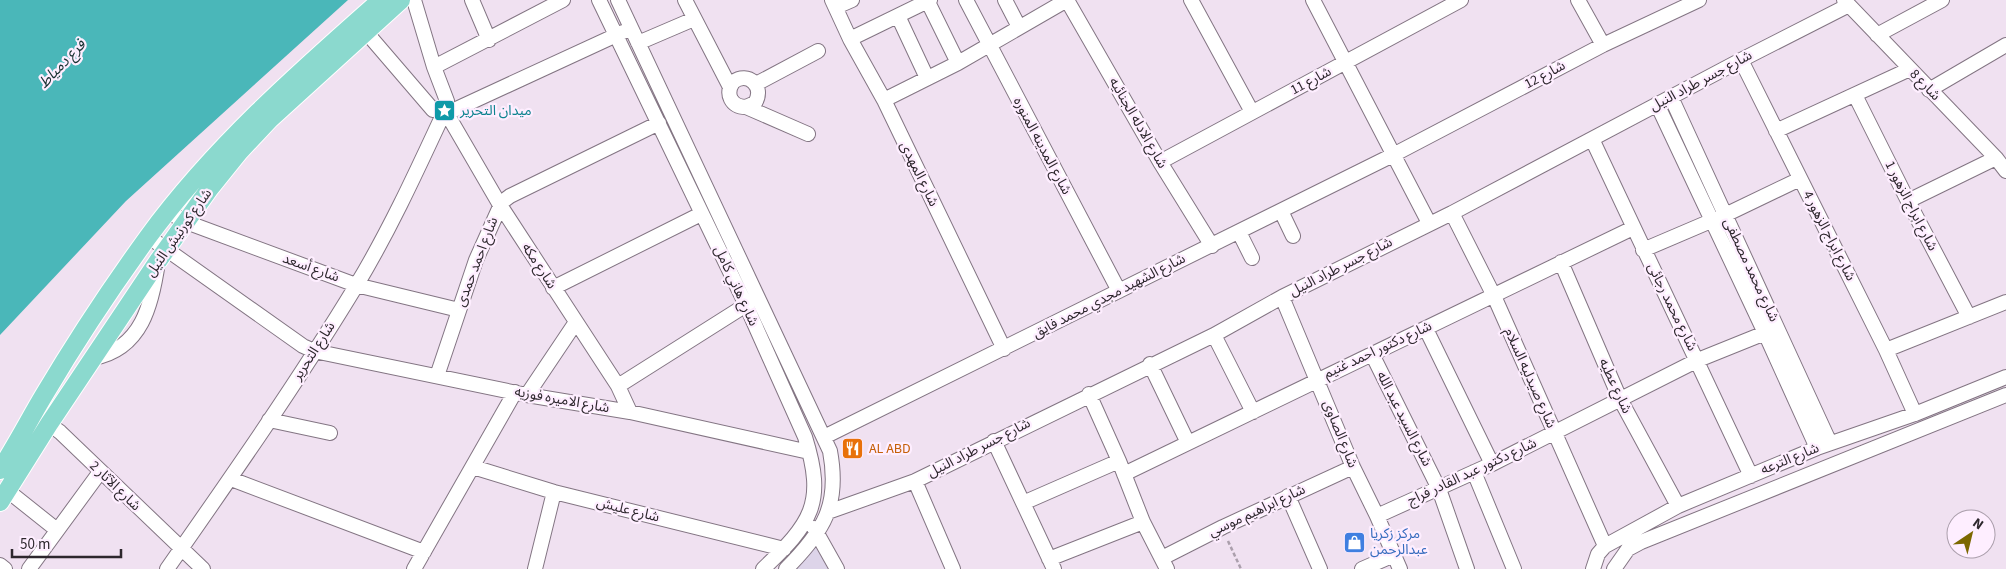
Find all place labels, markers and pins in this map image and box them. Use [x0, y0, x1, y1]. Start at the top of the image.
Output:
place icon: ميدان التحرير [432, 99, 456, 123]
place label: ميدان التحرير [459, 101, 532, 121]
restaurant icon: AL ABD [841, 437, 865, 461]
place label: AL ABD [869, 439, 911, 459]
place label: مركز زكريا عبدالرحمن [1370, 524, 1428, 560]
shop icon: مركز زكريا عبدالرحمن [1342, 530, 1366, 554]

